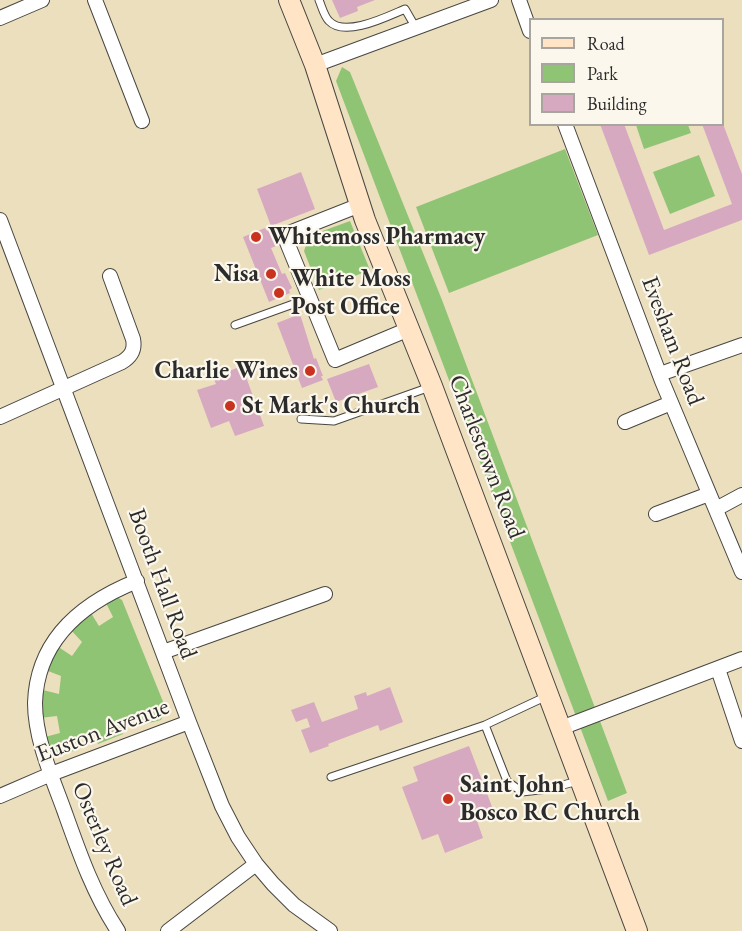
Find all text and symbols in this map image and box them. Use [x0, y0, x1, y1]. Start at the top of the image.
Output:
legend [529, 18, 724, 126]
text: Road [587, 32, 625, 55]
text: Park [587, 62, 618, 85]
text: Building [587, 92, 647, 115]
place label: Whitemoss Pharmacy [268, 223, 485, 251]
marker: Whitemoss Pharmacy [249, 230, 263, 244]
place label: Nisa [214, 260, 259, 288]
place label: White Moss Post Office [291, 265, 411, 321]
marker: Nisa [264, 267, 278, 281]
street label: Evesham Road [634, 273, 710, 409]
marker: White Moss Post Office [272, 286, 286, 300]
place label: Charlie Wines [154, 357, 298, 385]
marker: Charlie Wines [303, 364, 317, 378]
street label: Charlestown Road [442, 371, 530, 543]
place label: St Mark's Church [242, 392, 420, 420]
marker: St Mark's Church [223, 399, 237, 413]
street label: Booth Hall Road [121, 505, 203, 663]
street label: Euston Avenue [33, 693, 173, 769]
place label: Saint John Bosco RC Church [460, 771, 640, 827]
street label: Osterley Road [65, 778, 143, 910]
marker: Saint John Bosco RC Church [441, 792, 455, 806]

